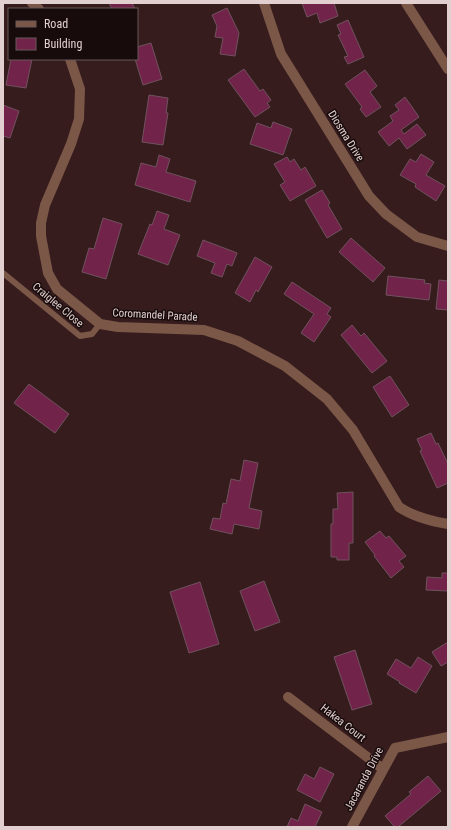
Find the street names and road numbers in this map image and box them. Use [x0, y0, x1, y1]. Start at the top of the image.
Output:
street label: Diosma Drive [325, 108, 367, 164]
street label: Craiglee Close [30, 280, 86, 330]
street label: Coromandel Parade [112, 306, 198, 324]
street label: Hakea Court [318, 701, 368, 745]
street label: Jacaranda Drive [342, 745, 386, 813]

